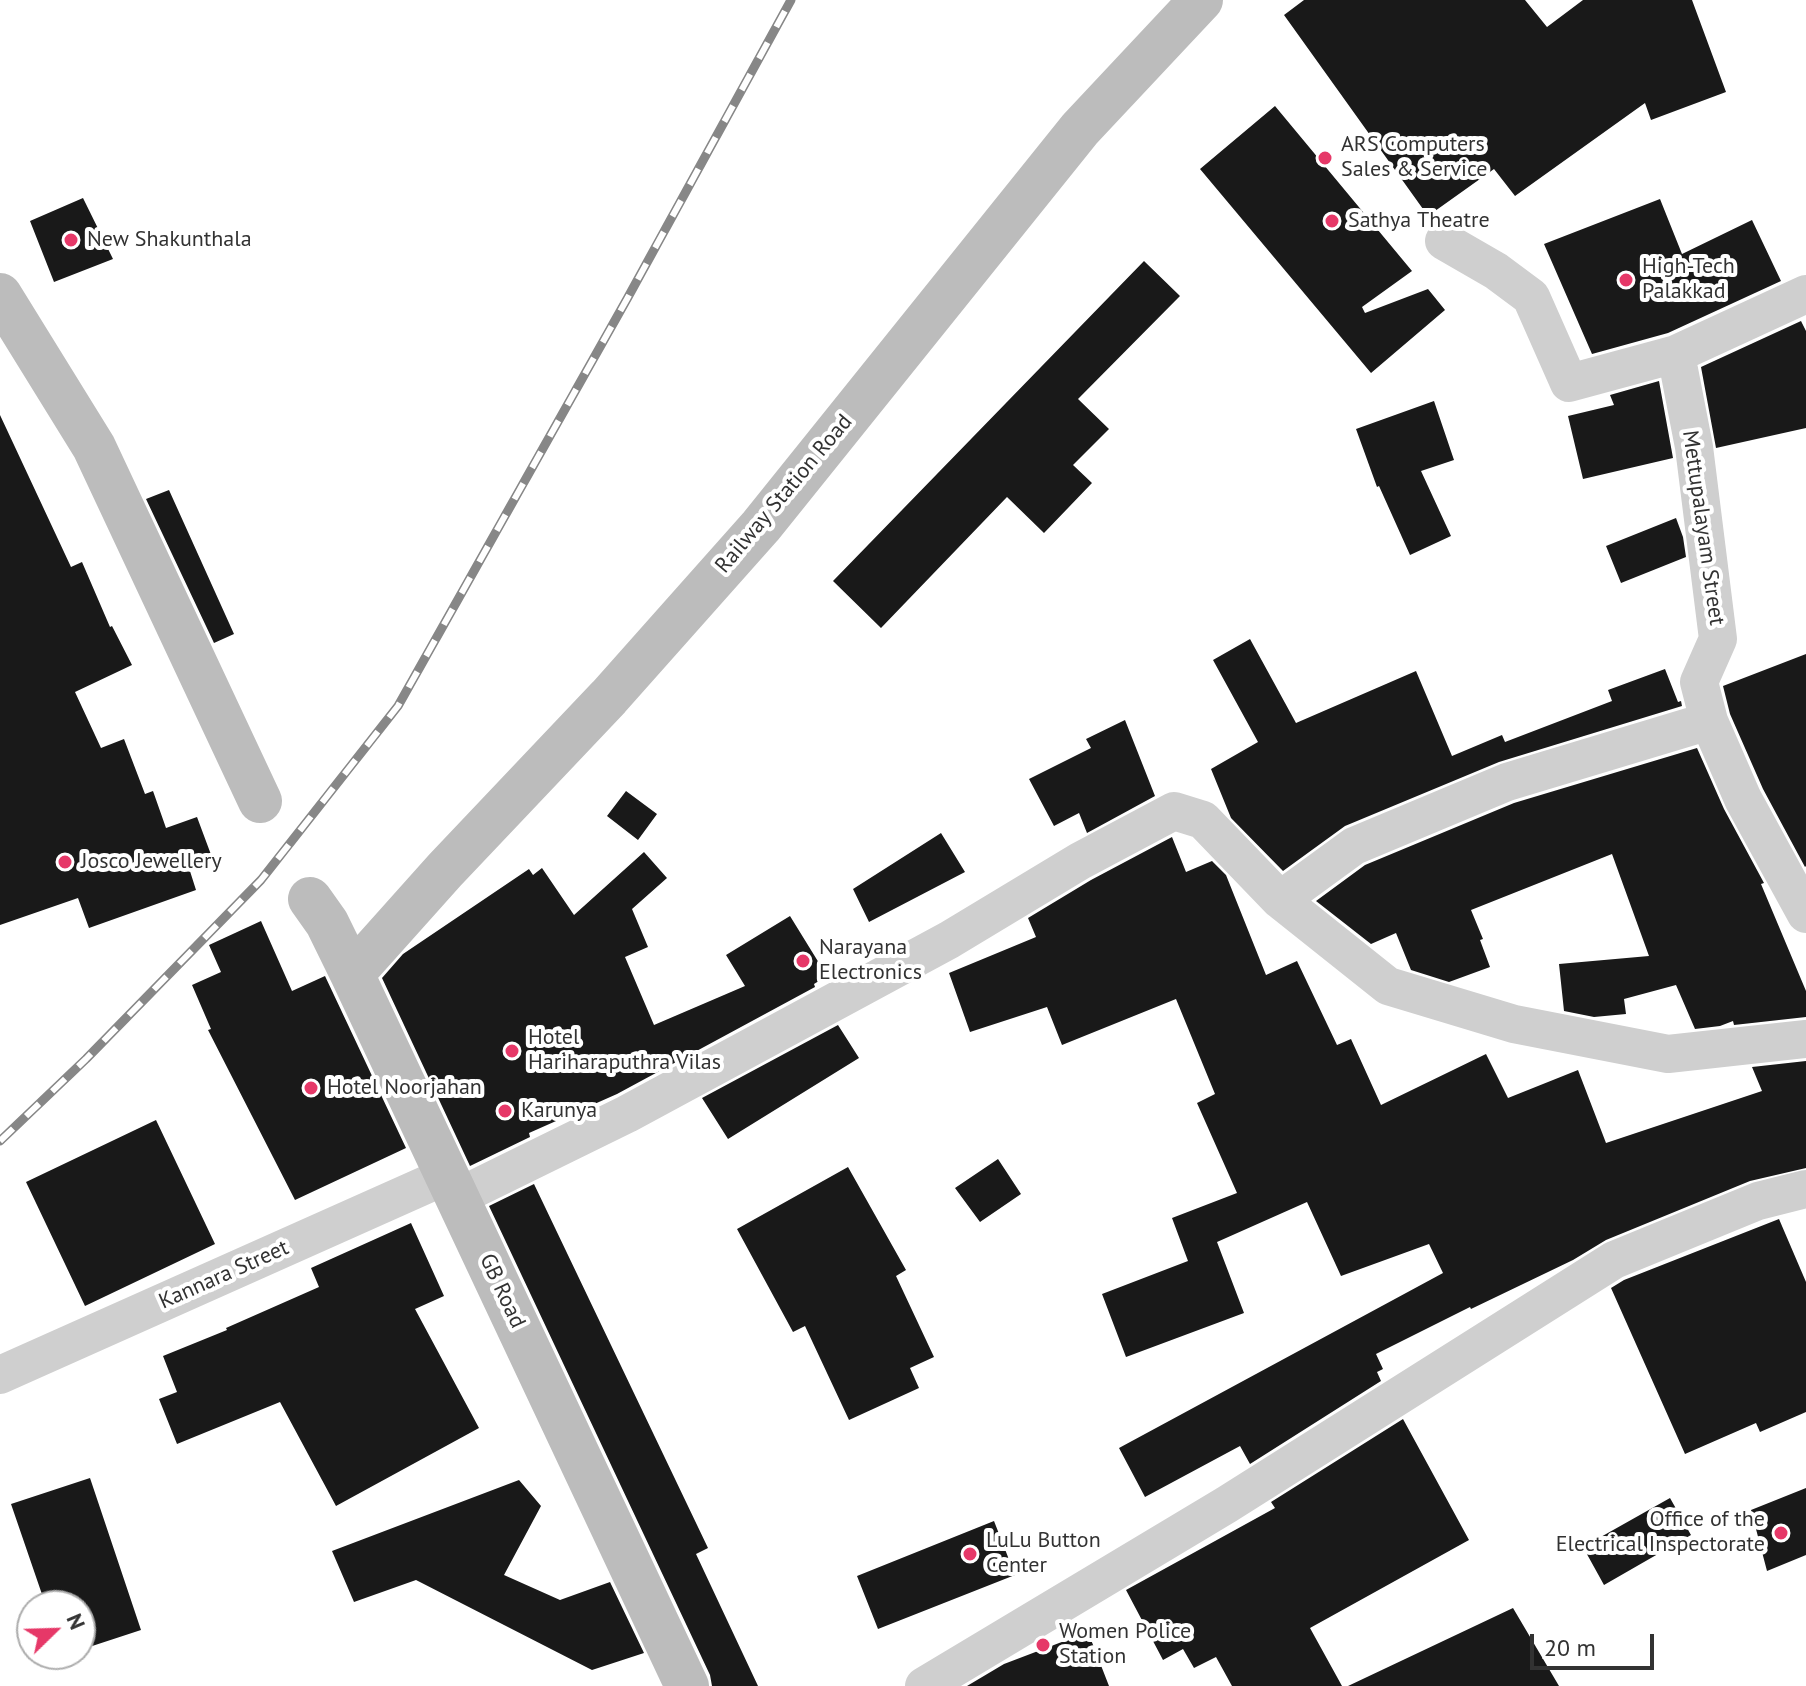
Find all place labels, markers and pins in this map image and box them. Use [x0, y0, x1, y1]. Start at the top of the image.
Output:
place label: ARS Computers Sales & Service [1341, 132, 1488, 184]
marker: ARS Computers Sales & Service [1316, 149, 1334, 167]
place label: Sathya Theatre [1348, 208, 1490, 234]
marker: Sathya Theatre [1323, 212, 1341, 230]
place label: New Shakunthala [87, 227, 252, 253]
marker: New Shakunthala [62, 231, 80, 249]
place label: High-Tech Palakkad [1642, 254, 1735, 306]
marker: High-Tech Palakkad [1617, 271, 1635, 289]
place label: Josco Jewellery [81, 849, 222, 875]
marker: Josco Jewellery [56, 853, 74, 871]
place label: Narayana Electronics [819, 935, 922, 986]
marker: Narayana Electronics [794, 952, 812, 970]
place label: Hotel Hariharaputhra Vilas [528, 1025, 721, 1076]
marker: Hotel Hariharaputhra Vilas [503, 1042, 521, 1060]
place label: Hotel Noorjahan [327, 1075, 482, 1101]
marker: Hotel Noorjahan [302, 1079, 320, 1097]
place label: Karunya [521, 1098, 597, 1124]
marker: Karunya [496, 1102, 514, 1120]
place label: Office of the Electrical Inspectorate [1556, 1507, 1765, 1558]
marker: Office of the Electrical Inspectorate [1772, 1524, 1790, 1542]
place label: LuLu Button Center [986, 1528, 1101, 1580]
marker: LuLu Button Center [961, 1545, 979, 1563]
place label: Women Police Station [1059, 1619, 1191, 1670]
marker: Women Police Station [1034, 1636, 1052, 1654]

